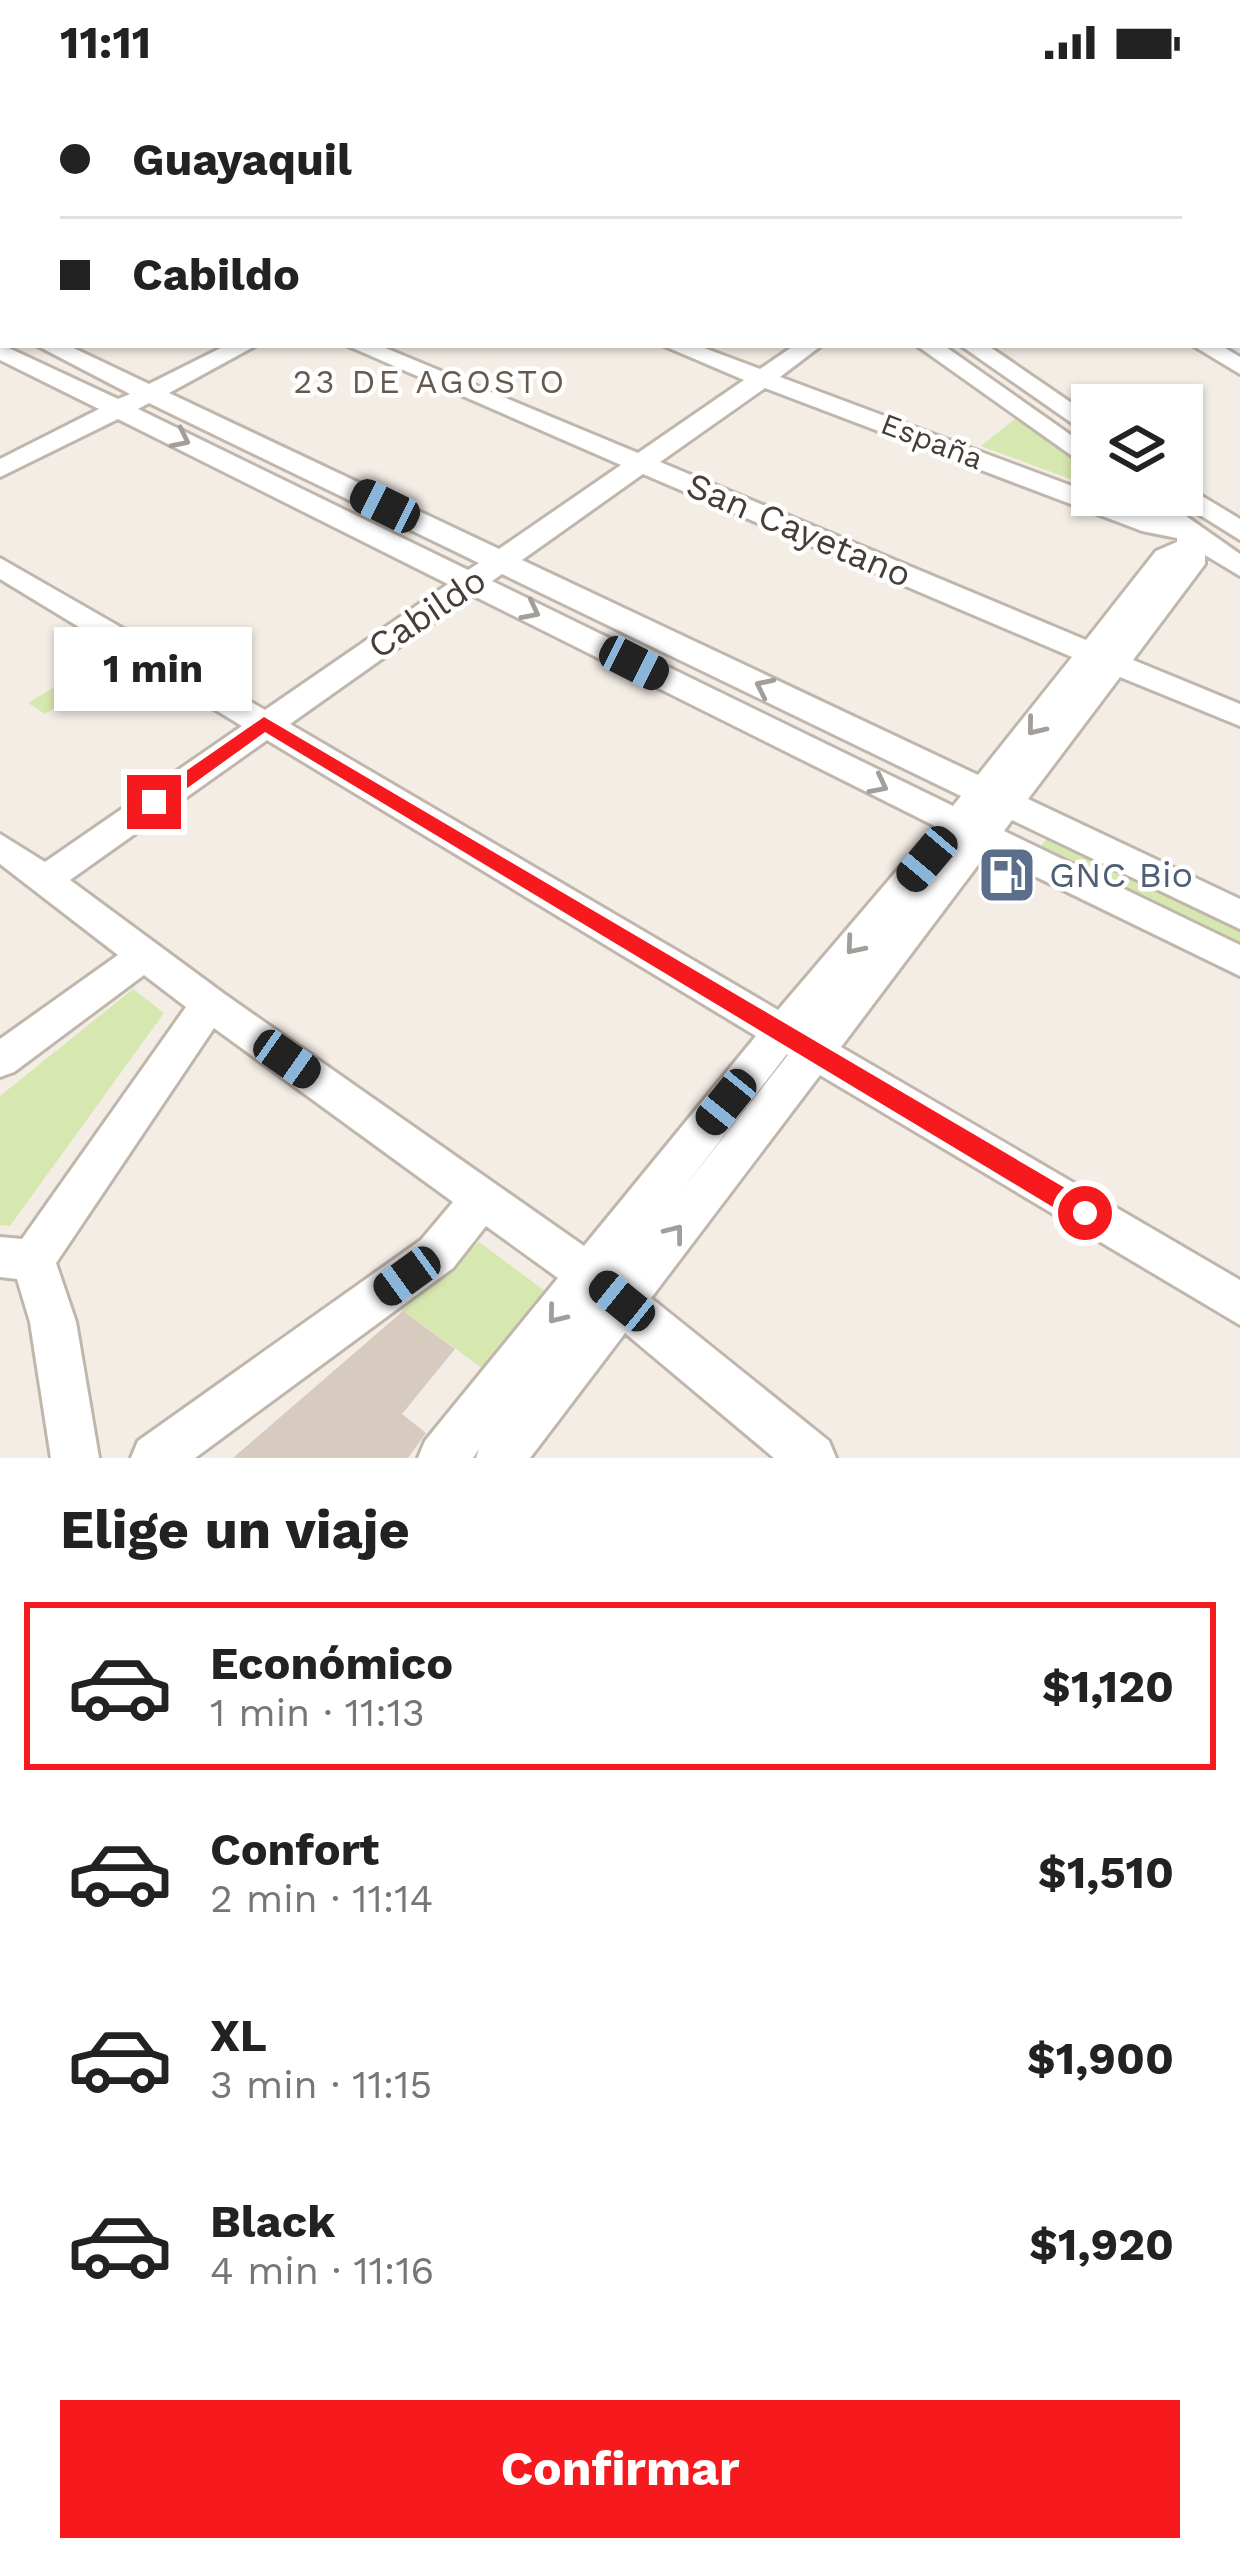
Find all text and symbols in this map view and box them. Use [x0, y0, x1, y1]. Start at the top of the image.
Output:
text: 11:11 [60, 16, 151, 69]
text: Guayaquil [132, 133, 352, 186]
text: Cabildo [132, 248, 300, 301]
district label: 23 DE AGOSTO [293, 362, 567, 401]
map controls [1071, 384, 1203, 516]
button: layers [1071, 384, 1203, 516]
street label: España [876, 406, 988, 476]
one-way arrow [168, 425, 190, 448]
street label: San Cayetano [680, 464, 918, 596]
car [345, 474, 425, 538]
street label: Cabildo [360, 559, 494, 667]
one-way arrow [518, 597, 540, 620]
callout: 1 min [55, 628, 253, 712]
car [594, 631, 674, 695]
text: 1 min [103, 646, 203, 691]
one-way arrow [755, 678, 776, 701]
one-way arrow [1028, 713, 1049, 735]
one-way arrow [867, 771, 889, 794]
route end [127, 775, 181, 829]
car [890, 820, 964, 898]
fuel station icon: GNC Bio [976, 844, 1038, 906]
place label: GNC Bio [1049, 854, 1193, 896]
one-way arrow [846, 932, 868, 954]
car [247, 1024, 327, 1094]
car [689, 1063, 763, 1141]
route start [1058, 1186, 1112, 1240]
one-way arrow [661, 1224, 682, 1246]
car [367, 1240, 447, 1312]
car [583, 1264, 661, 1338]
one-way arrow [549, 1301, 570, 1323]
text: Elige un viaje [60, 1498, 410, 1561]
icon: car [66, 1632, 174, 1740]
text: Económico [210, 1637, 453, 1690]
text: $1,120 [1042, 1660, 1174, 1713]
text: 1 min · 11:13 [210, 1690, 425, 1735]
icon: car [66, 1818, 174, 1926]
text: Confort [210, 1823, 379, 1876]
text: $1,510 [1038, 1846, 1174, 1899]
text: 2 min · 11:14 [210, 1876, 433, 1921]
icon: car [66, 2004, 174, 2112]
text: XL [210, 2009, 267, 2062]
text: $1,900 [1027, 2032, 1174, 2085]
text: 3 min · 11:15 [210, 2062, 432, 2107]
icon: car [66, 2190, 174, 2298]
text: Black [210, 2195, 335, 2248]
text: $1,920 [1029, 2218, 1174, 2271]
text: 4 min · 11:16 [210, 2248, 434, 2293]
button: Confirmar [60, 2400, 1180, 2538]

